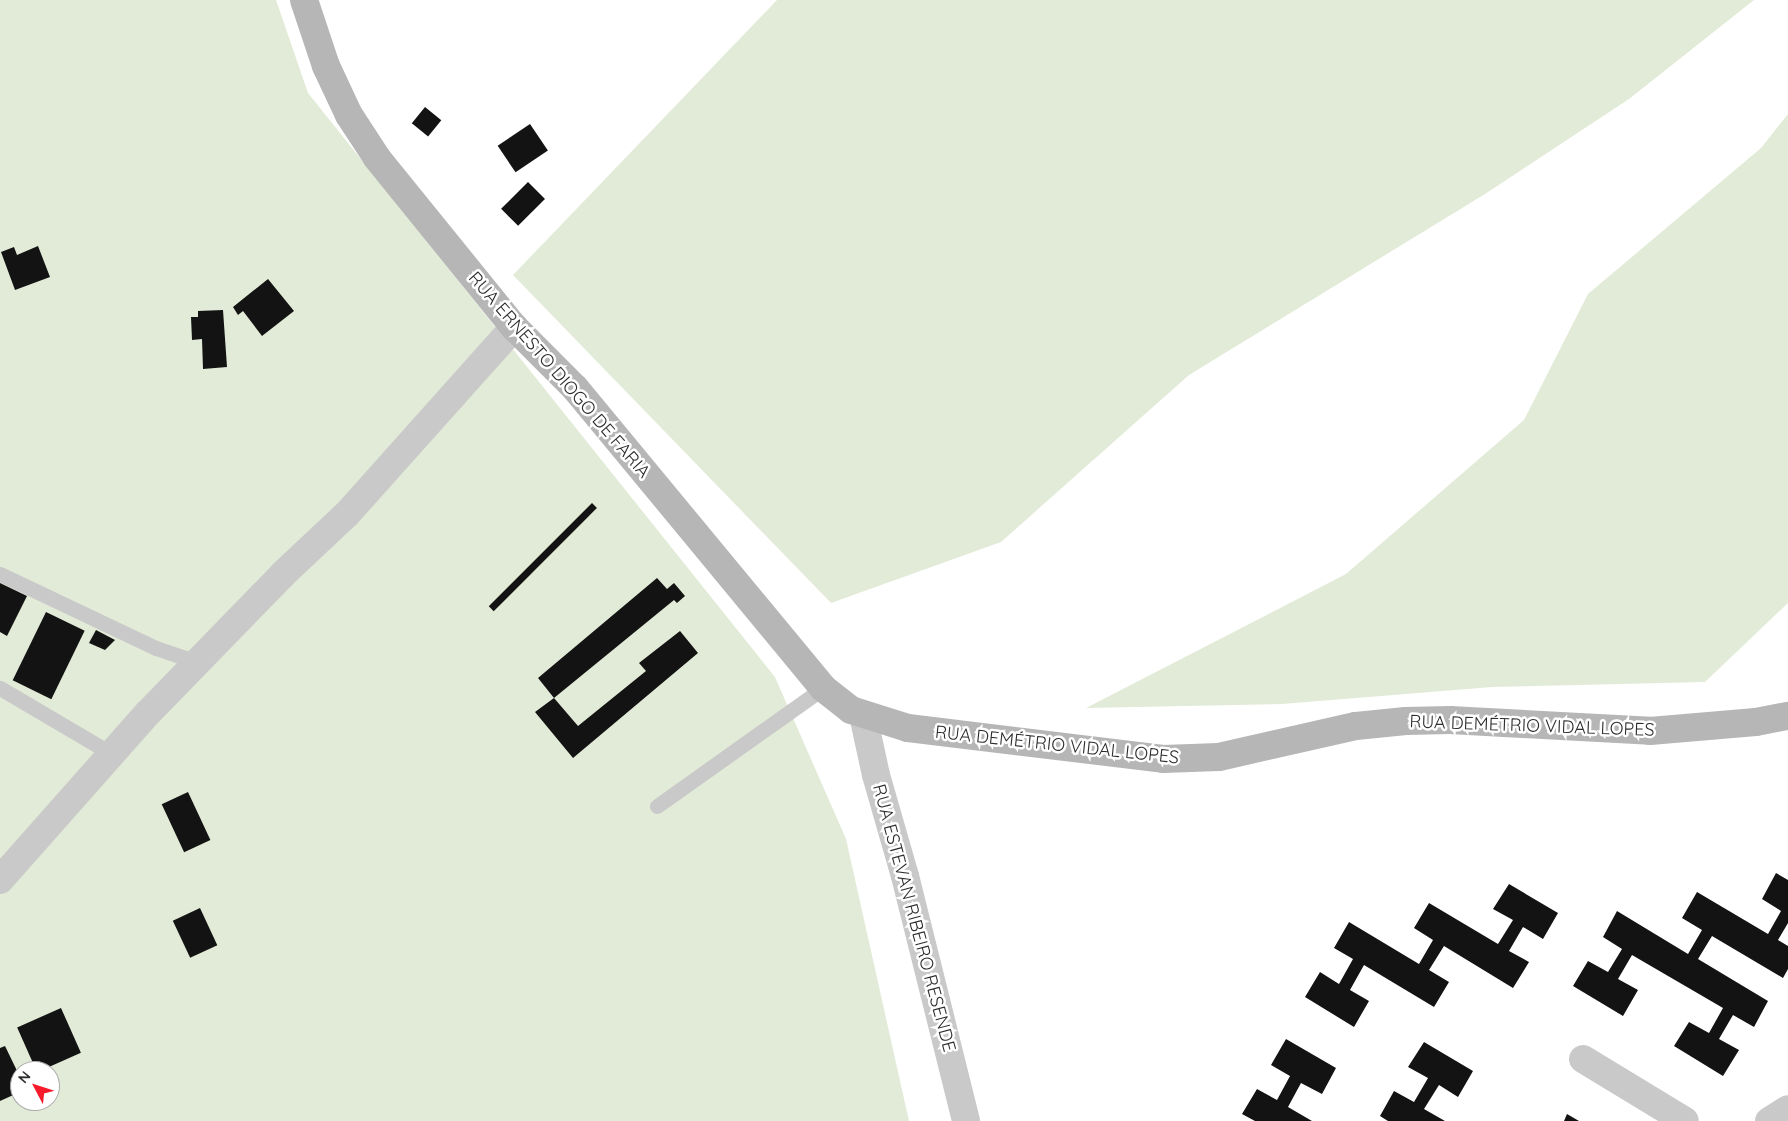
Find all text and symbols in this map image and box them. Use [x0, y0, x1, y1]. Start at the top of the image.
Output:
street label: RUA ERNESTO DIOGO DE FARIA [464, 267, 654, 483]
street label: RUA DEMÉTRIO VIDAL LOPES [1409, 711, 1655, 741]
street label: RUA DEMÉTRIO VIDAL LOPES [934, 721, 1180, 769]
street label: RUA ESTEVAN RIBEIRO RESENDE [868, 782, 960, 1054]
north arrow [10, 1061, 60, 1111]
text: N [14, 1067, 34, 1087]

